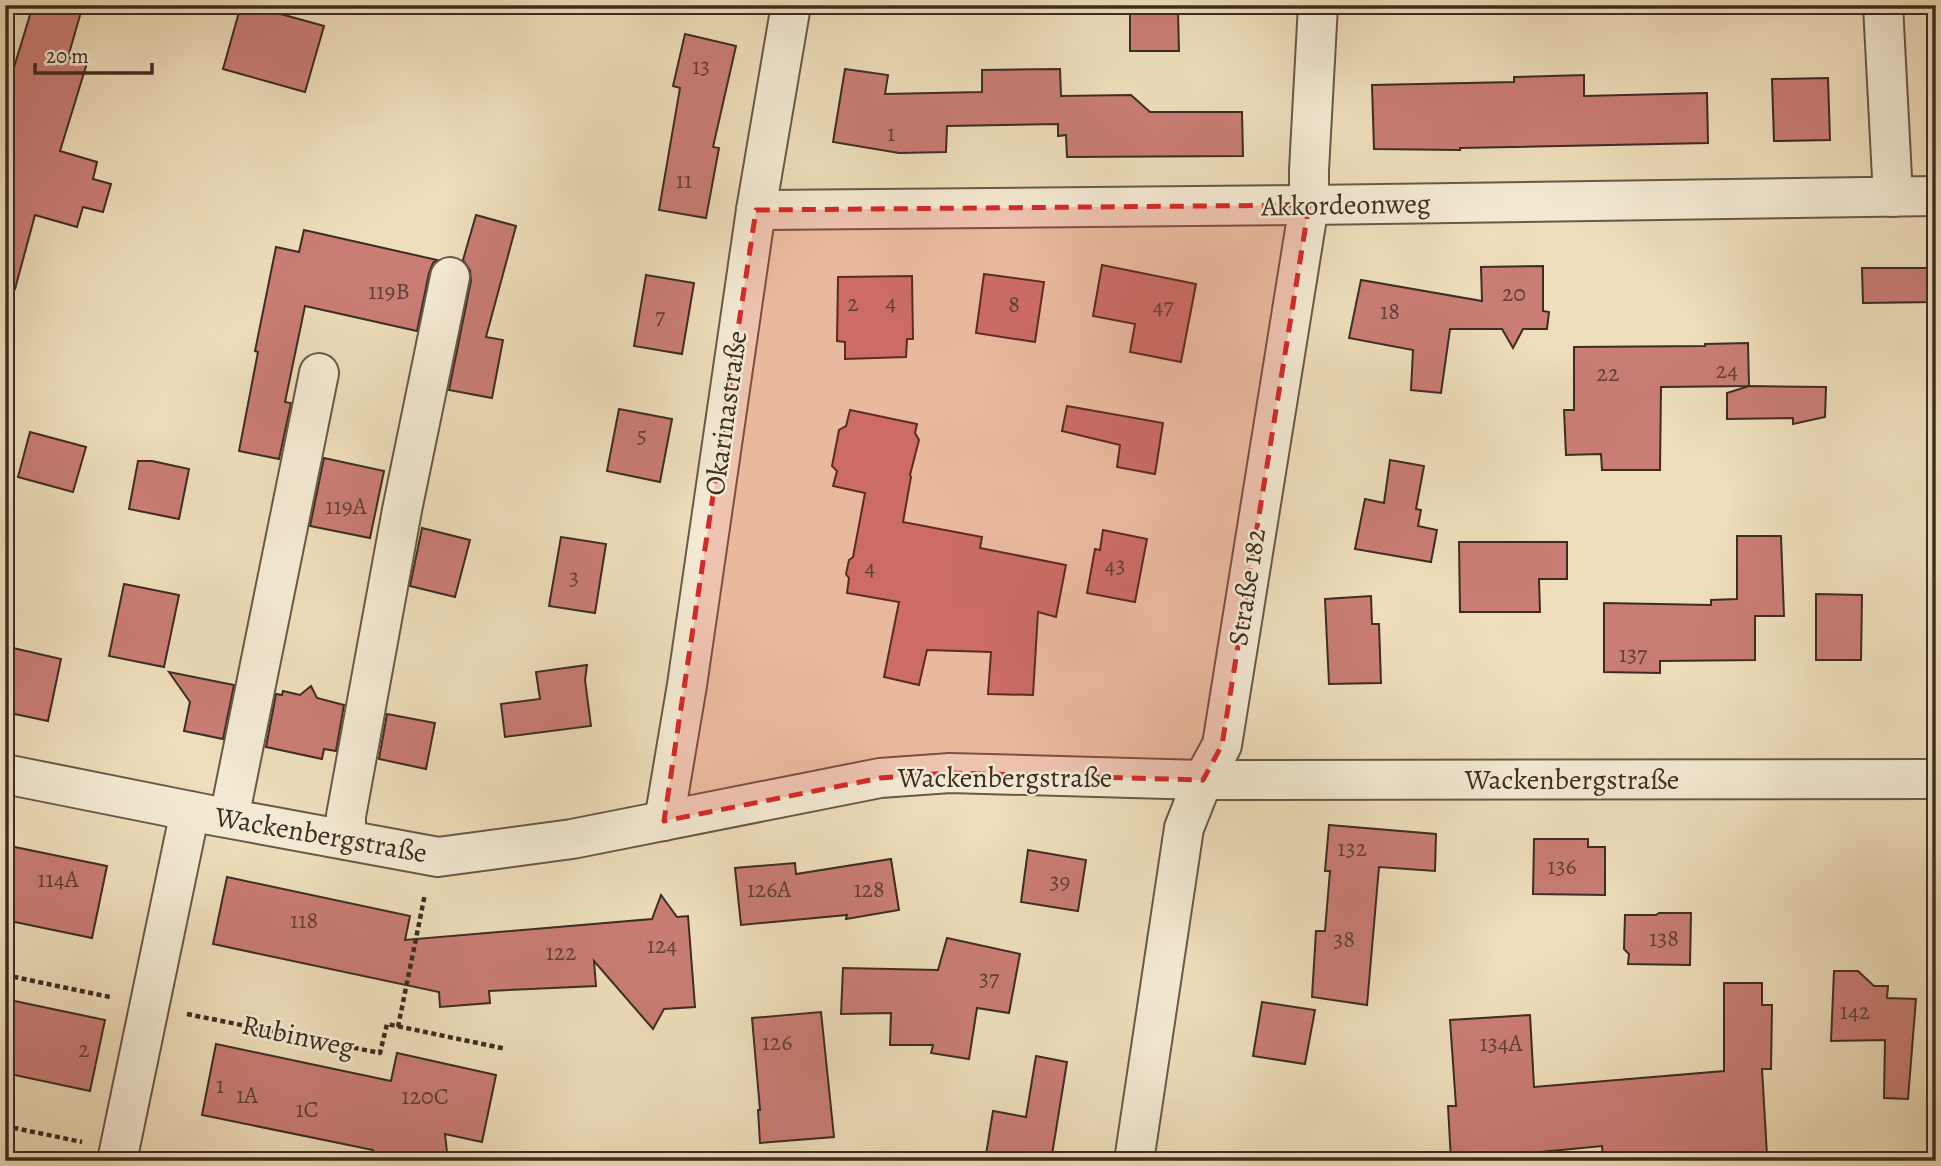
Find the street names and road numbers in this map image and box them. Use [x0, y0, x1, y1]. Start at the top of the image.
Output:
street label: Akkordeonweg [1260, 185, 1431, 225]
street label: Okarinastraße [696, 328, 756, 498]
street label: Straße 182 [1219, 525, 1275, 649]
street label: Wackenbergstraße [897, 759, 1112, 797]
street label: Wackenbergstraße [1464, 761, 1679, 799]
street label: Wackenbergstraße [211, 797, 430, 872]
street label: Rubinweg [238, 1006, 358, 1066]

